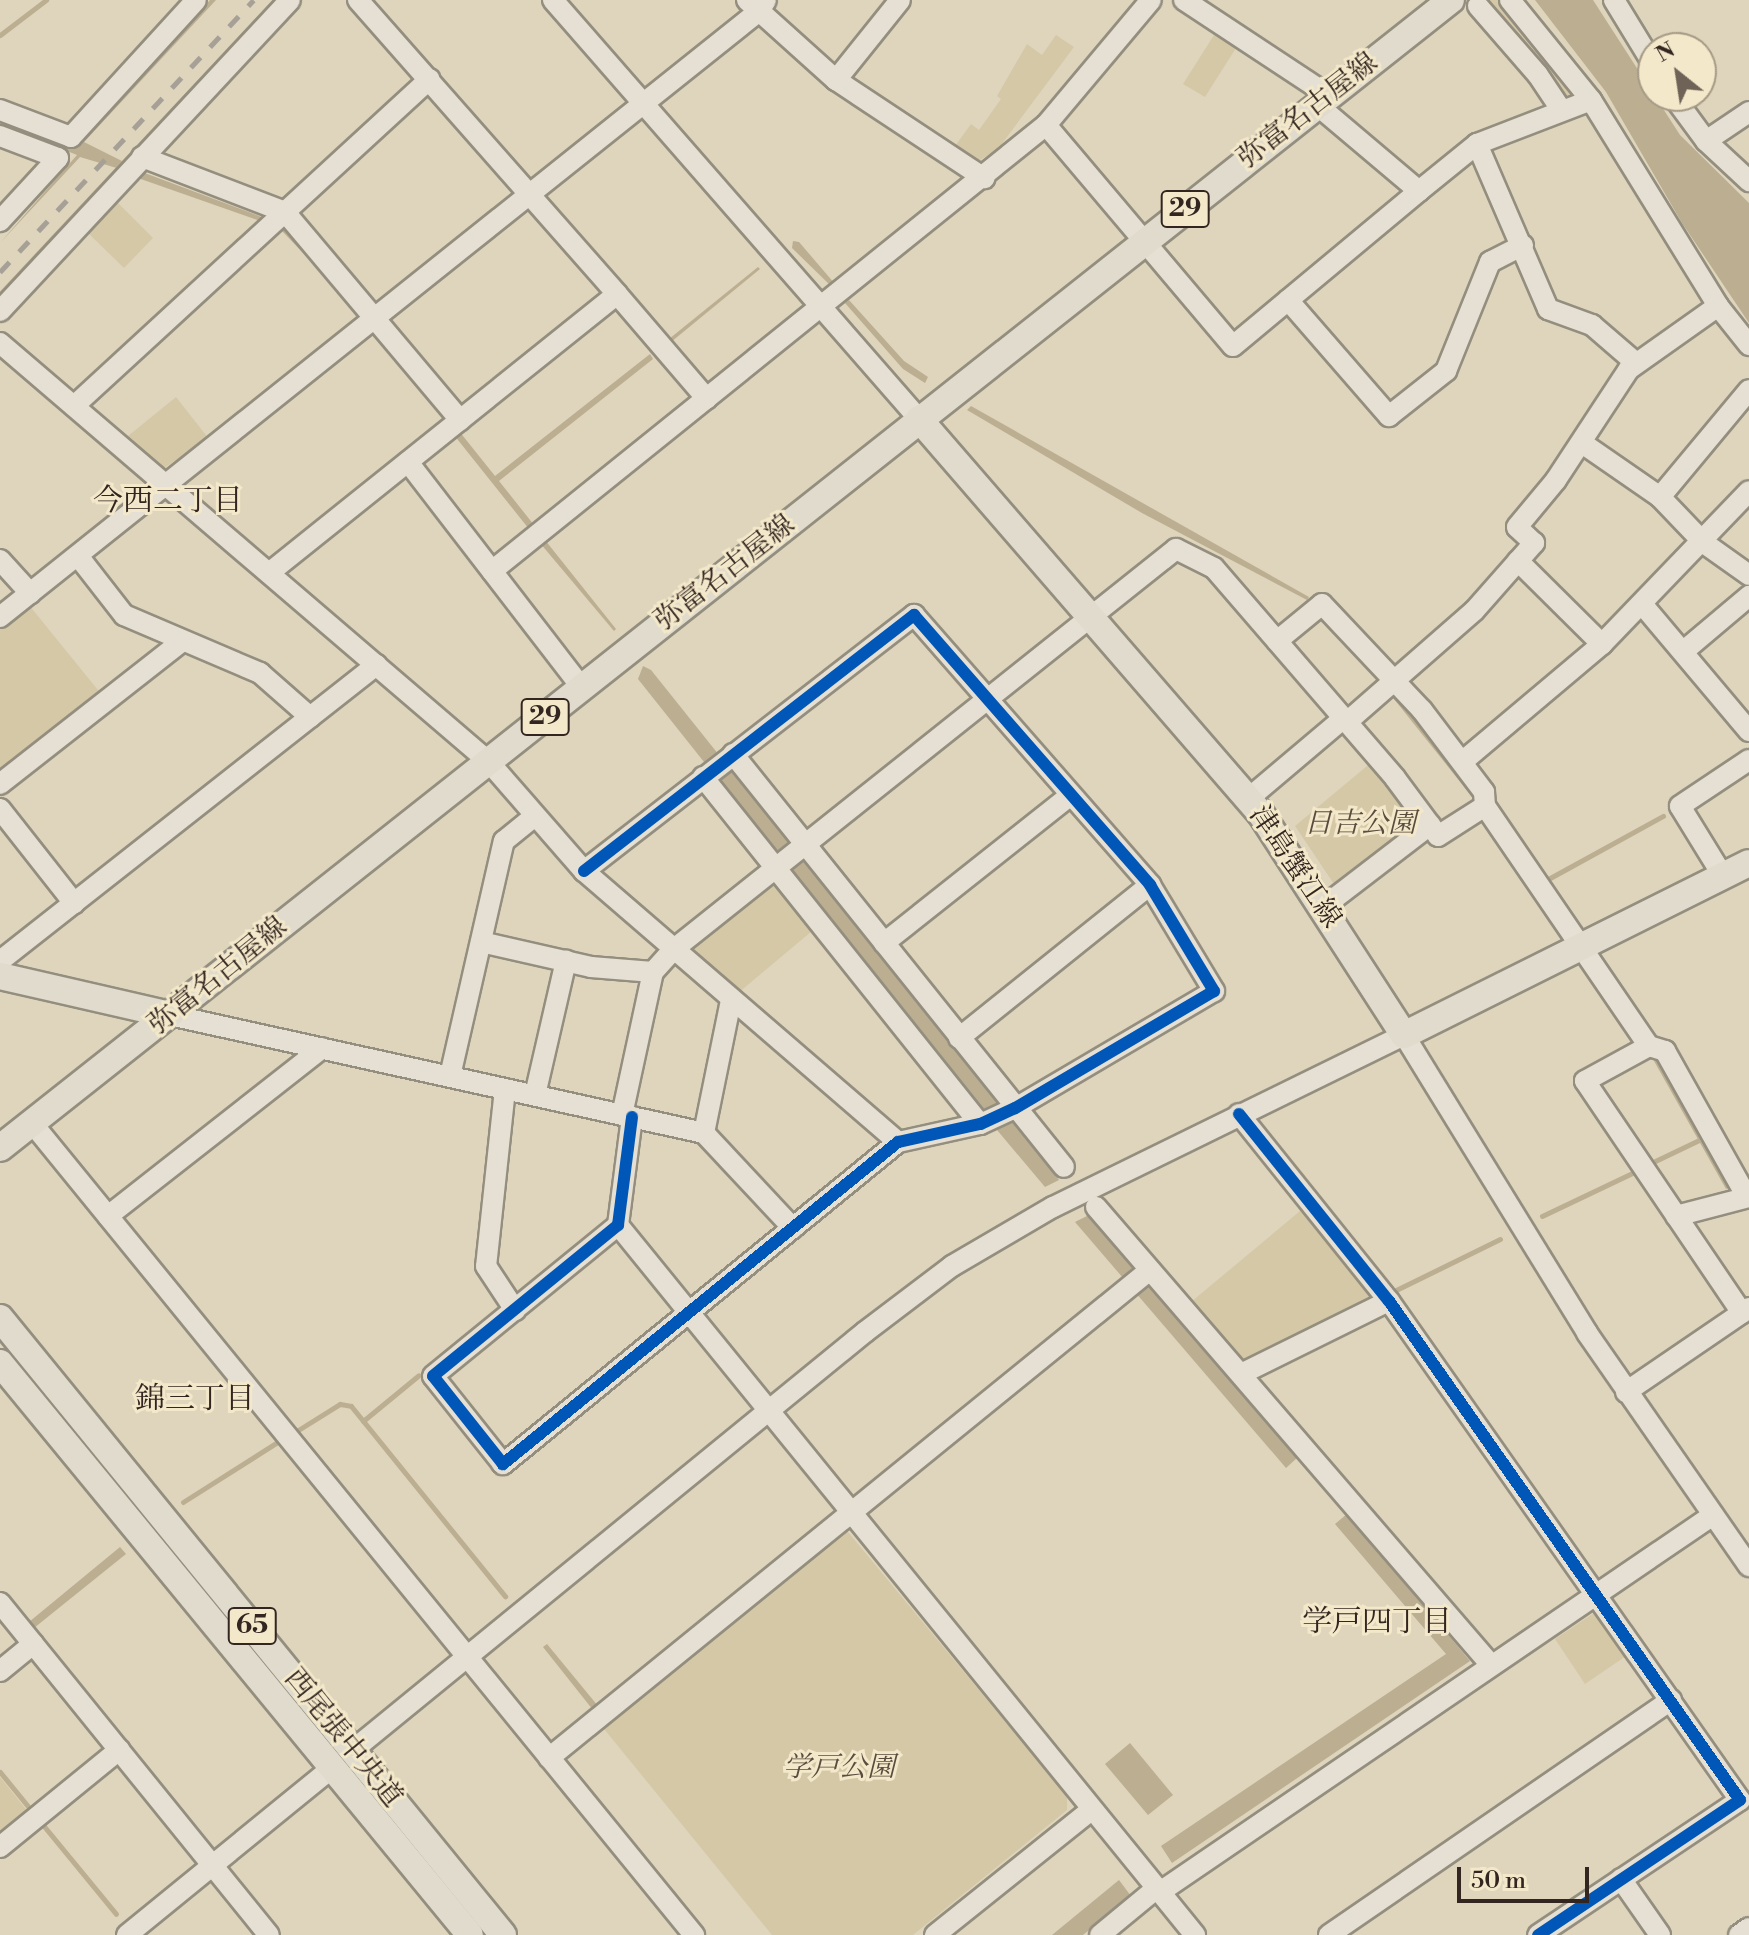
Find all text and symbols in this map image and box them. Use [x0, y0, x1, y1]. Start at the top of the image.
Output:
north arrow [1637, 32, 1717, 112]
text: N [1651, 36, 1680, 69]
street label: 弥富名古屋線 [1231, 46, 1385, 176]
road number: 29 [1159, 187, 1211, 231]
district label: 今西二丁目 [93, 483, 243, 519]
street label: 弥富名古屋線 [648, 508, 802, 638]
road number: 29 [519, 695, 571, 739]
street label: 津島蟹江線 [1242, 800, 1348, 934]
park label: 日吉公園 [1304, 807, 1416, 841]
street label: 弥富名古屋線 [142, 910, 294, 1042]
district label: 錦三丁目 [135, 1381, 255, 1417]
road number: 65 [226, 1604, 278, 1648]
district label: 学戸四丁目 [1302, 1604, 1452, 1640]
street label: 西尾張中央道 [277, 1662, 409, 1814]
park label: 学戸公園 [783, 1751, 895, 1785]
scale bar [1461, 1851, 1593, 1901]
text: 50 m [1471, 1866, 1526, 1896]

